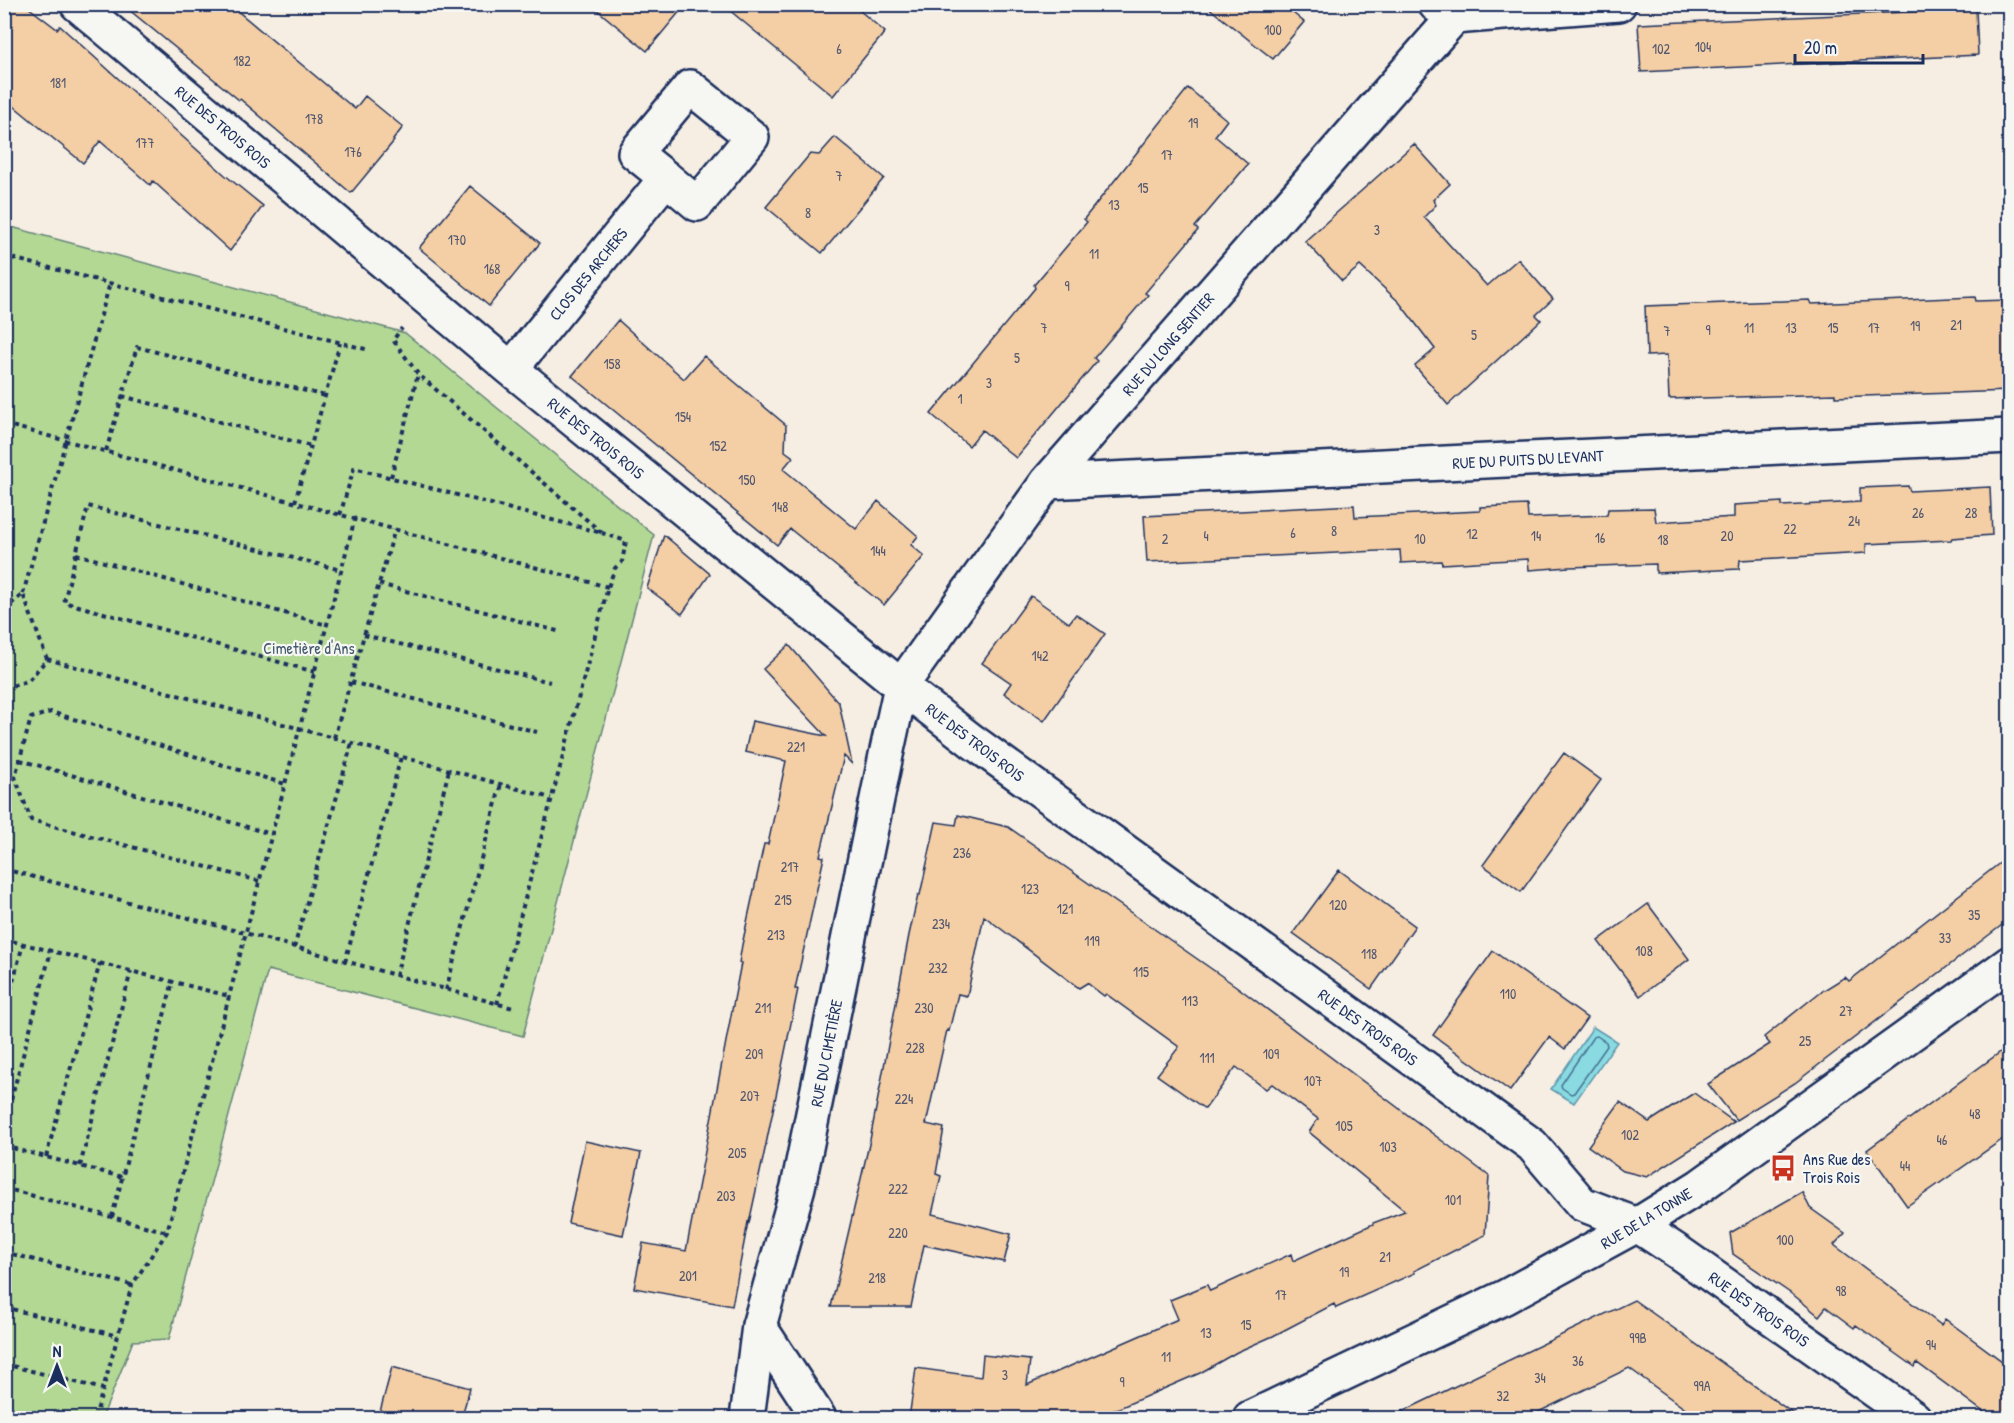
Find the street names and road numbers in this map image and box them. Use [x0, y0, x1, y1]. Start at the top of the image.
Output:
street label: RUE DES TROIS ROIS [171, 81, 276, 174]
street label: CLOS DES ARCHERS [544, 223, 633, 325]
street label: RUE DU LONG SENTIER [1117, 288, 1219, 400]
street label: RUE DES TROIS ROIS [543, 392, 649, 484]
street label: RUE DU PUITS DU LEVANT [1452, 444, 1605, 474]
street label: RUE DES TROIS ROIS [921, 698, 1029, 787]
street label: RUE DES TROIS ROIS [1314, 983, 1423, 1071]
street label: RUE DU CIMETIÈRE [805, 998, 847, 1108]
street label: RUE DE LA TONNE [1596, 1182, 1696, 1254]
street label: RUE DES TROIS ROIS [1704, 1266, 1814, 1352]

